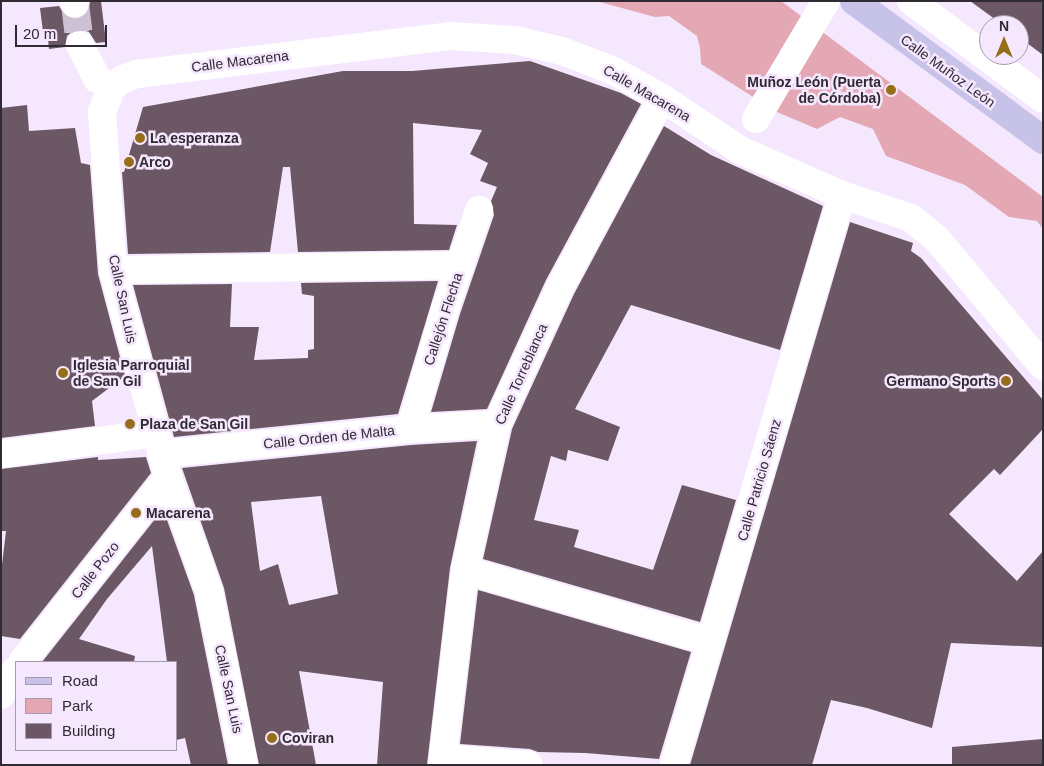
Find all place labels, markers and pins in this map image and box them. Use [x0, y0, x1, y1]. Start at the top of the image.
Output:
place label: Muñoz León (Puerta de Córdoba) [747, 74, 881, 106]
marker: Muñoz León (Puerta de Córdoba) [885, 84, 897, 96]
place label: La esperanza [150, 130, 239, 146]
marker: La esperanza [134, 132, 146, 144]
place label: Arco [139, 154, 171, 170]
marker: Arco [123, 156, 135, 168]
place label: Iglesia Parroquial de San Gil [73, 357, 190, 390]
marker: Iglesia Parroquial de San Gil [57, 367, 69, 379]
place label: Germano Sports [886, 373, 996, 389]
marker: Germano Sports [1000, 375, 1012, 387]
place label: Plaza de San Gil [140, 416, 248, 432]
marker: Plaza de San Gil [124, 418, 136, 430]
place label: Macarena [146, 505, 211, 521]
marker: Macarena [130, 507, 142, 519]
place label: Coviran [282, 730, 334, 746]
marker: Coviran [266, 732, 278, 744]

